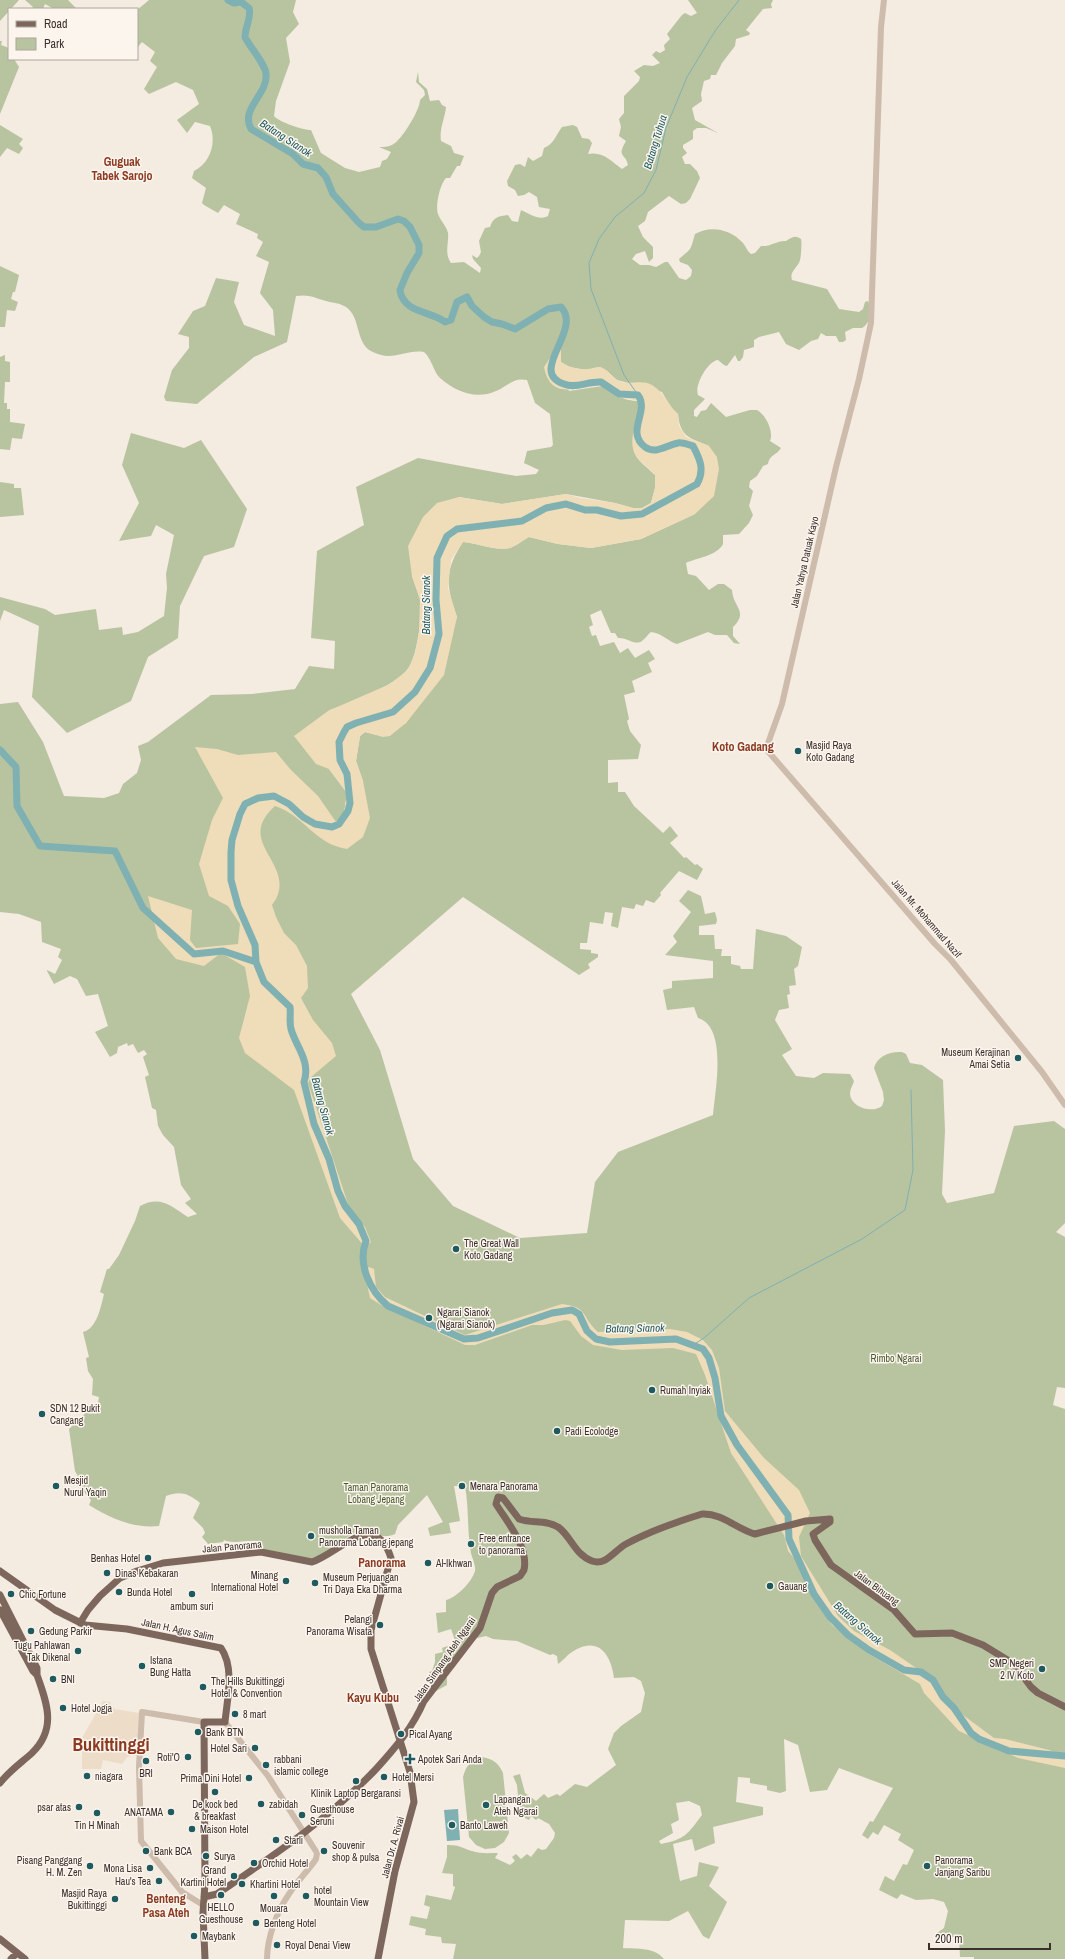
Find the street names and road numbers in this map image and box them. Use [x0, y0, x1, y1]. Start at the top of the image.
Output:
street label: Jalan Yahya Datuak Kayo [788, 515, 821, 609]
street label: Jalan Mr. Mohammad Nazif [889, 876, 965, 961]
street label: Jalan Panorama [202, 1537, 263, 1556]
street label: Jalan Binuang [852, 1567, 902, 1608]
street label: Jalan Simpang Ateh Ngarai [410, 1614, 478, 1704]
street label: Jalan H. Agus Salim [140, 1615, 216, 1644]
street label: Jalan Dr. A. Rivai [378, 1815, 407, 1879]

